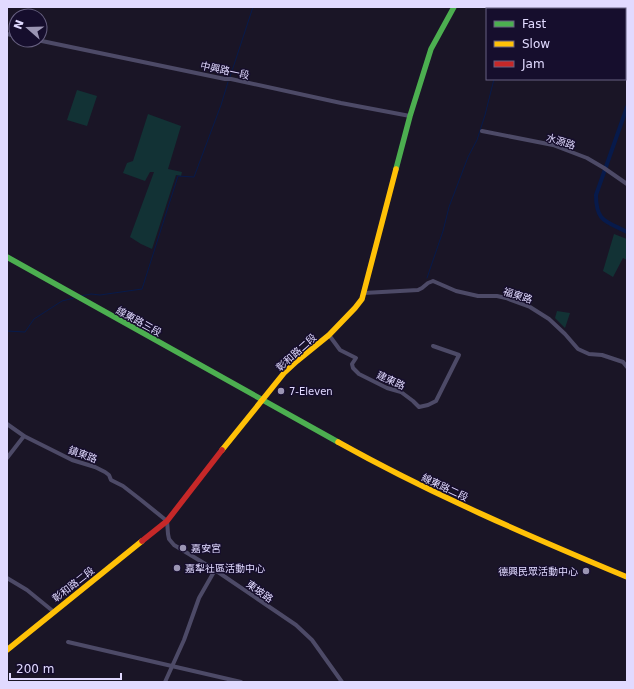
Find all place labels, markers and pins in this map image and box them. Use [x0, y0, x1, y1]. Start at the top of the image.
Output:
marker: 7-Eleven [276, 386, 286, 396]
place label: 7-Eleven [289, 386, 333, 397]
marker: 嘉安宮 [178, 543, 188, 553]
place label: 嘉安宮 [191, 543, 221, 554]
marker: 嘉犁社區活動中心 [172, 563, 182, 573]
place label: 嘉犁社區活動中心 [185, 563, 265, 574]
place label: 德興民眾活動中心 [498, 566, 578, 577]
marker: 德興民眾活動中心 [581, 566, 591, 576]

